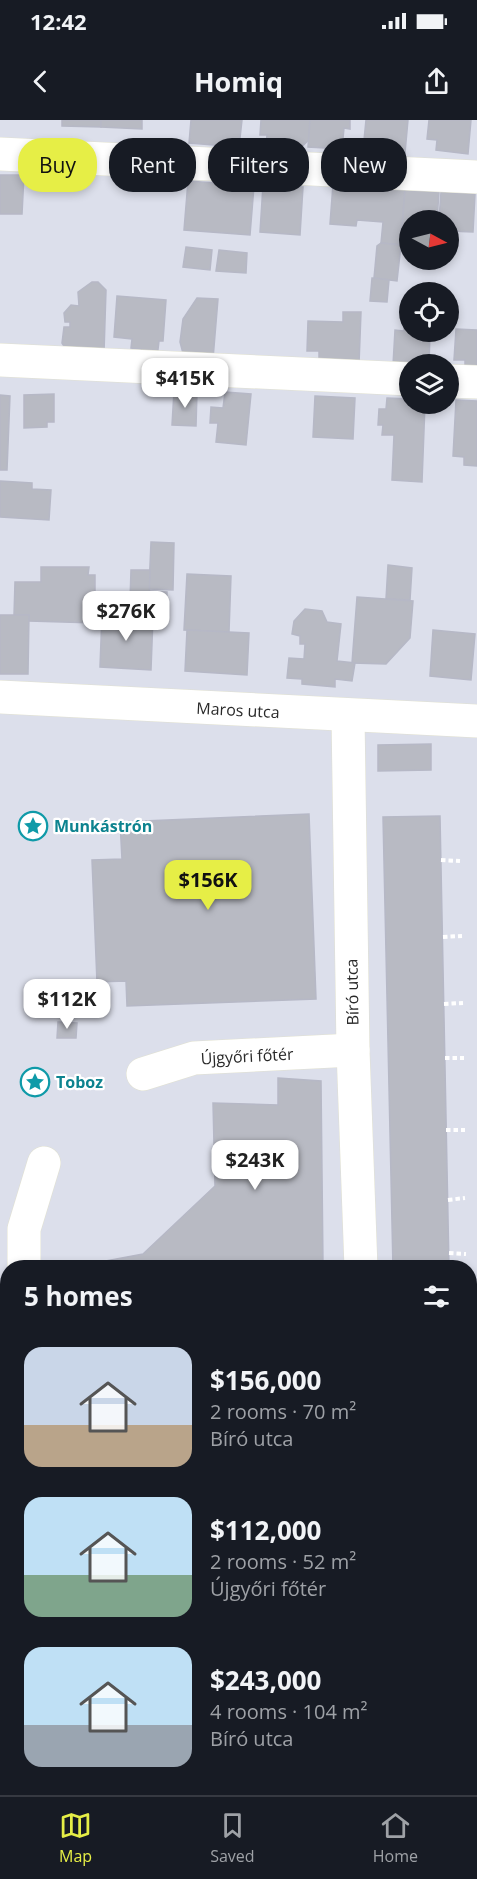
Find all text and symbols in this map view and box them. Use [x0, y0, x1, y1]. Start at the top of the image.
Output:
text: 12:42 [30, 6, 87, 36]
text: Homiq [194, 63, 283, 100]
icon: back [24, 65, 57, 98]
icon: share [420, 65, 453, 98]
chip: Buy [18, 138, 97, 192]
chip: Rent [109, 138, 196, 192]
chip: Filters [208, 138, 309, 192]
chip: New [321, 138, 407, 192]
north arrow [399, 210, 459, 270]
map controls [399, 210, 459, 414]
button: locate [399, 282, 459, 342]
button: layers [399, 354, 459, 414]
pin: $415K [143, 358, 227, 409]
text: $415K [155, 364, 215, 391]
pin: $276K [84, 591, 168, 642]
text: $276K [96, 597, 156, 624]
street label: Maros utca [196, 697, 280, 723]
place icon: Munkástrón [17, 810, 49, 842]
place label: Munkástrón [54, 815, 152, 837]
pin: $156K [166, 860, 250, 911]
text: $156K [178, 866, 238, 893]
street label: Bíró utca [340, 958, 364, 1026]
pin: $112K [25, 979, 109, 1030]
text: $112K [37, 985, 97, 1012]
street label: Újgyőri főtér [200, 1043, 294, 1069]
place icon: Toboz [19, 1066, 51, 1098]
place label: Toboz [56, 1071, 103, 1093]
pin: $243K [213, 1140, 297, 1191]
text: $243K [225, 1146, 285, 1173]
text: 5 homes [24, 1278, 133, 1314]
icon: filters [420, 1280, 453, 1313]
text: $156,000 [210, 1362, 321, 1398]
icon: home [72, 1371, 144, 1443]
text: 2 rooms · 70 m² [210, 1398, 356, 1425]
text: Bíró utca [210, 1425, 293, 1452]
text: $112,000 [210, 1512, 321, 1548]
icon: home [72, 1521, 144, 1593]
text: 2 rooms · 52 m² [210, 1548, 356, 1575]
text: Újgyőri főtér [210, 1575, 326, 1602]
text: $243,000 [210, 1662, 321, 1698]
icon: home [72, 1671, 144, 1743]
text: 4 rooms · 104 m² [210, 1698, 368, 1725]
text: Bíró utca [210, 1725, 293, 1752]
tab: Map [59, 1809, 92, 1867]
tab: Saved [210, 1809, 255, 1867]
tab: Home [373, 1809, 418, 1867]

